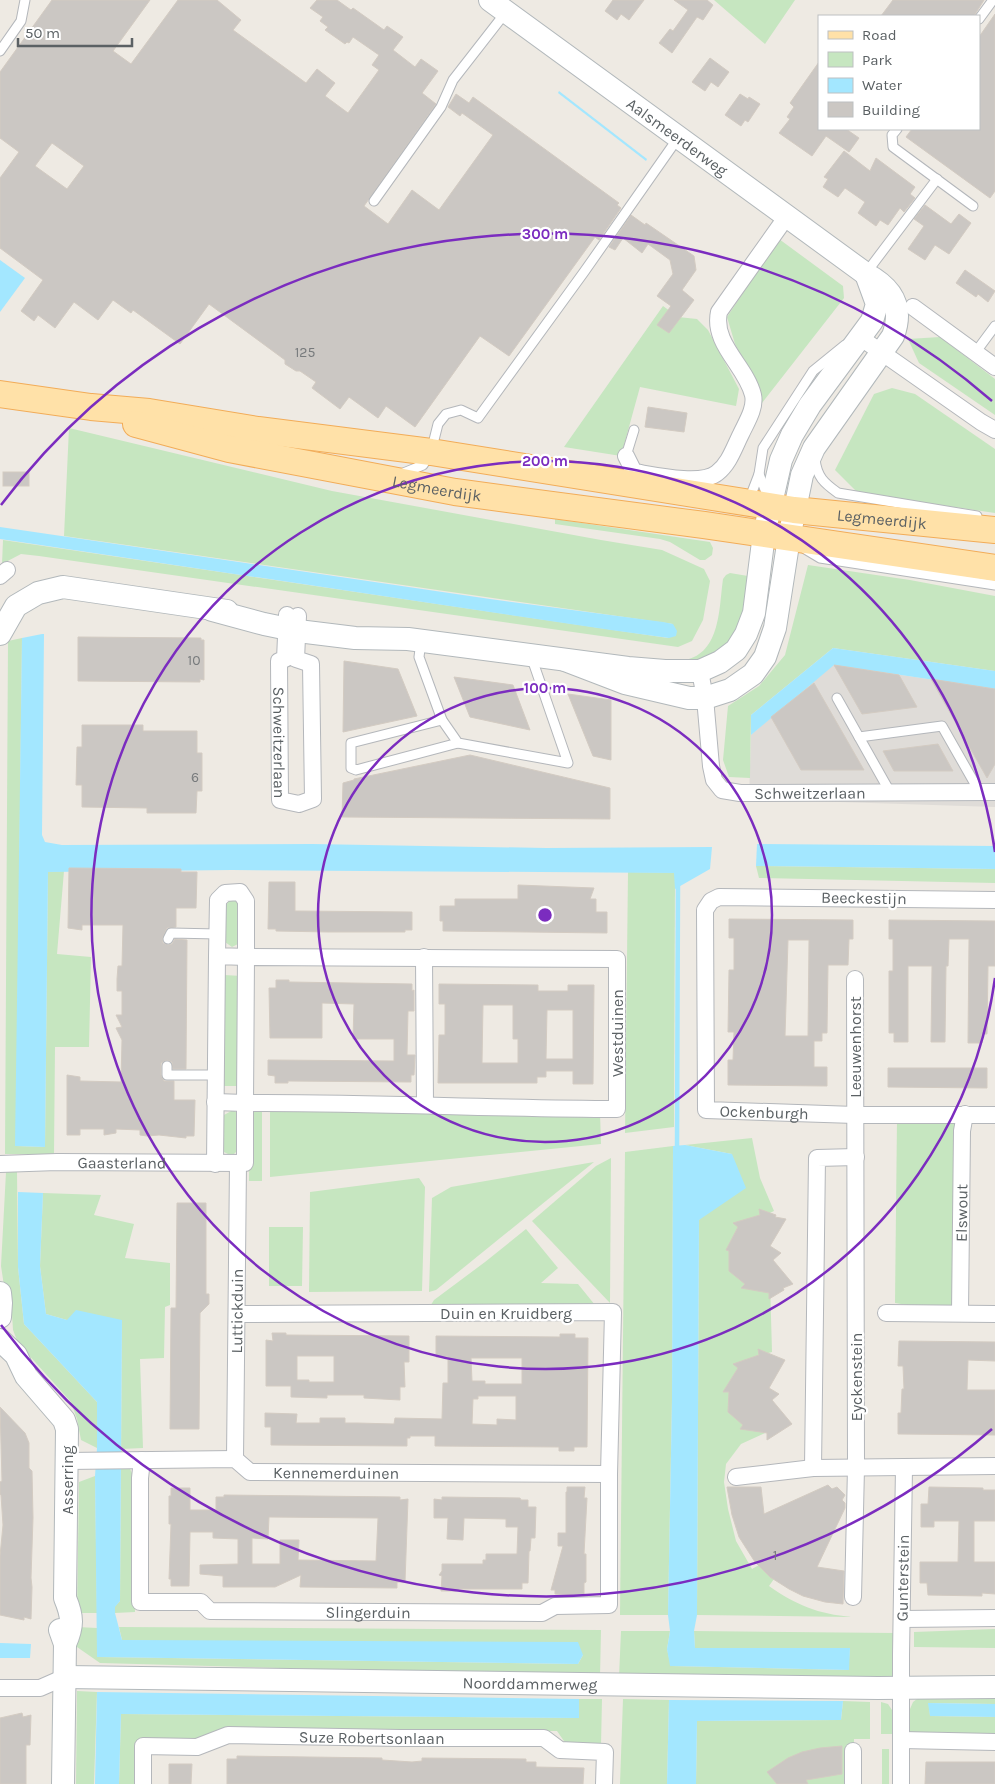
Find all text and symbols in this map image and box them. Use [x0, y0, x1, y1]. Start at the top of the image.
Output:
scale bar [18, 15, 131, 47]
legend [818, 15, 980, 130]
text: 50 m [25, 24, 60, 42]
text: Road [862, 26, 897, 44]
text: Park [862, 51, 892, 69]
text: Water [862, 76, 903, 94]
street label: Aalsmeerderweg [623, 93, 732, 180]
text: Building [862, 101, 920, 119]
text: 300 m [522, 225, 568, 243]
house number: 125 [295, 344, 315, 361]
text: 200 m [522, 452, 568, 470]
street label: Legmeerdijk [391, 471, 483, 505]
street label: Legmeerdijk [836, 505, 928, 533]
house number: 10 [188, 652, 200, 669]
text: 100 m [524, 679, 566, 697]
street label: Schweitzerlaan [270, 687, 289, 798]
house number: 6 [191, 769, 199, 786]
street label: Schweitzerlaan [754, 783, 866, 802]
street label: Beeckestijn [821, 888, 907, 908]
centre of rings [536, 906, 554, 924]
street label: Westduinen [608, 989, 627, 1077]
street label: Leeuwenhorst [846, 996, 865, 1098]
street label: Ockenburgh [719, 1101, 809, 1123]
street label: Gaasterland [77, 1153, 166, 1172]
street label: Elswout [951, 1184, 971, 1242]
street label: Luttickduin [227, 1268, 246, 1354]
street label: Duin en Kruidberg [440, 1304, 572, 1323]
street label: Eyckenstein [847, 1333, 866, 1421]
street label: Asserring [58, 1445, 77, 1515]
street label: Kennemerduinen [273, 1463, 399, 1482]
street label: Gunterstein [892, 1534, 912, 1622]
house number: 1 [773, 1547, 777, 1564]
street label: Slingerduin [325, 1602, 411, 1622]
street label: Noorddammerweg [462, 1673, 598, 1694]
street label: Suze Robertsonlaan [299, 1727, 445, 1748]

